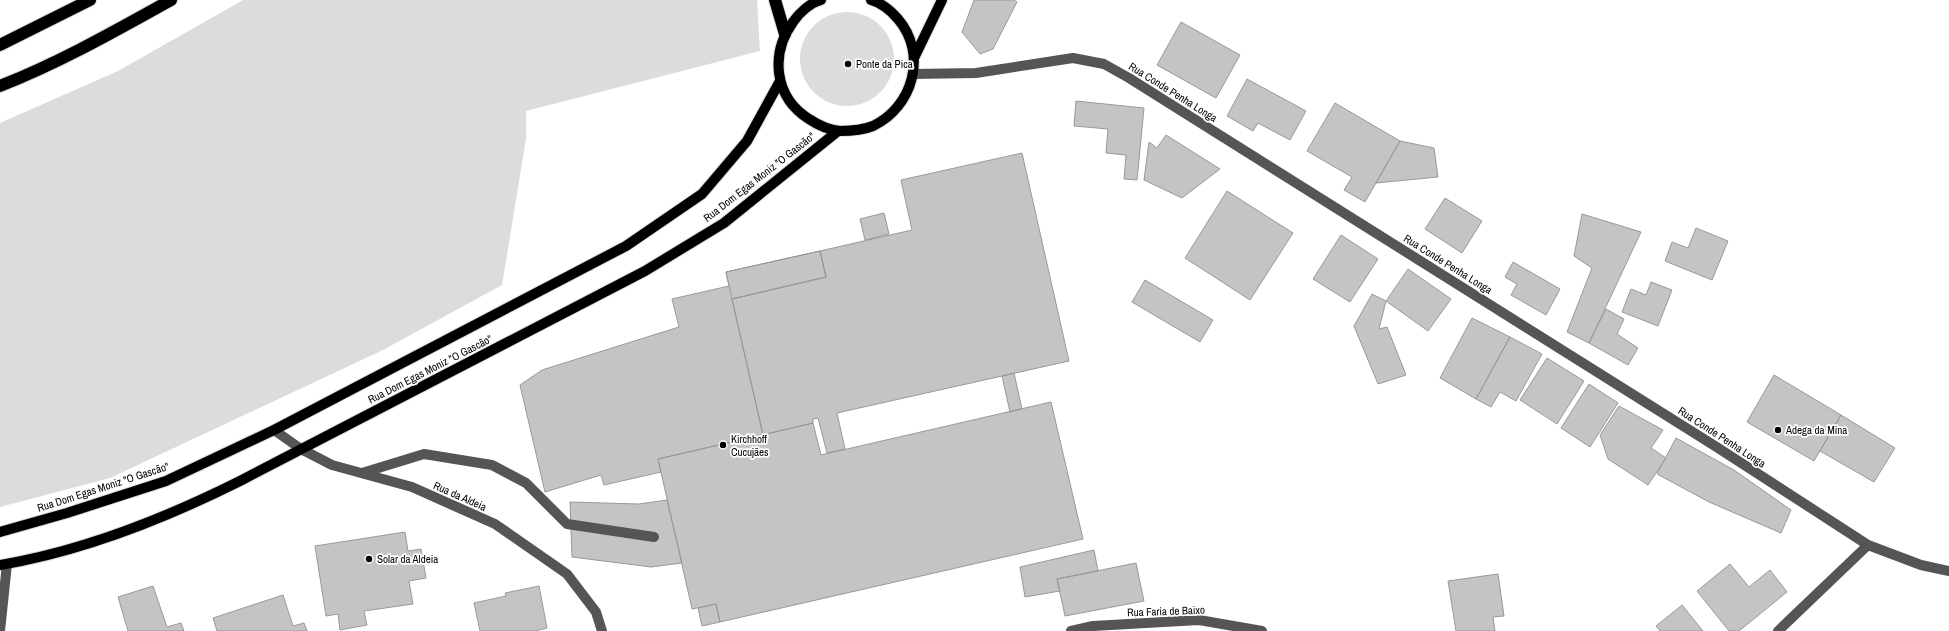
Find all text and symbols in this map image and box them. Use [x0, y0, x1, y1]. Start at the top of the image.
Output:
place label: Ponte da Pica [856, 57, 913, 71]
marker: Ponte da Pica [843, 59, 853, 69]
street label: Rua Conde Penha Longa [1126, 59, 1220, 125]
street label: Rua Dom Egas Moniz "O Gascão" [700, 129, 818, 225]
street label: Rua Conde Penha Longa [1401, 231, 1495, 297]
street label: Rua Dom Egas Moniz "O Gascão" [365, 331, 495, 407]
street label: Rua Conde Penha Longa [1675, 403, 1769, 471]
place label: Adega da Mina [1785, 423, 1847, 437]
marker: Adega da Mina [1773, 425, 1783, 435]
place label: Kirchhoff Cucujães [731, 432, 769, 459]
marker: Kirchhoff Cucujães [718, 440, 728, 450]
street label: Rua Dom Egas Moniz "O Gascão" [35, 459, 171, 515]
street label: Rua da Aldeia [431, 478, 489, 514]
place label: Solar da Aldeia [377, 552, 438, 566]
marker: Solar da Aldeia [364, 554, 374, 564]
street label: Rua Faria de Baixo [1127, 603, 1205, 619]

